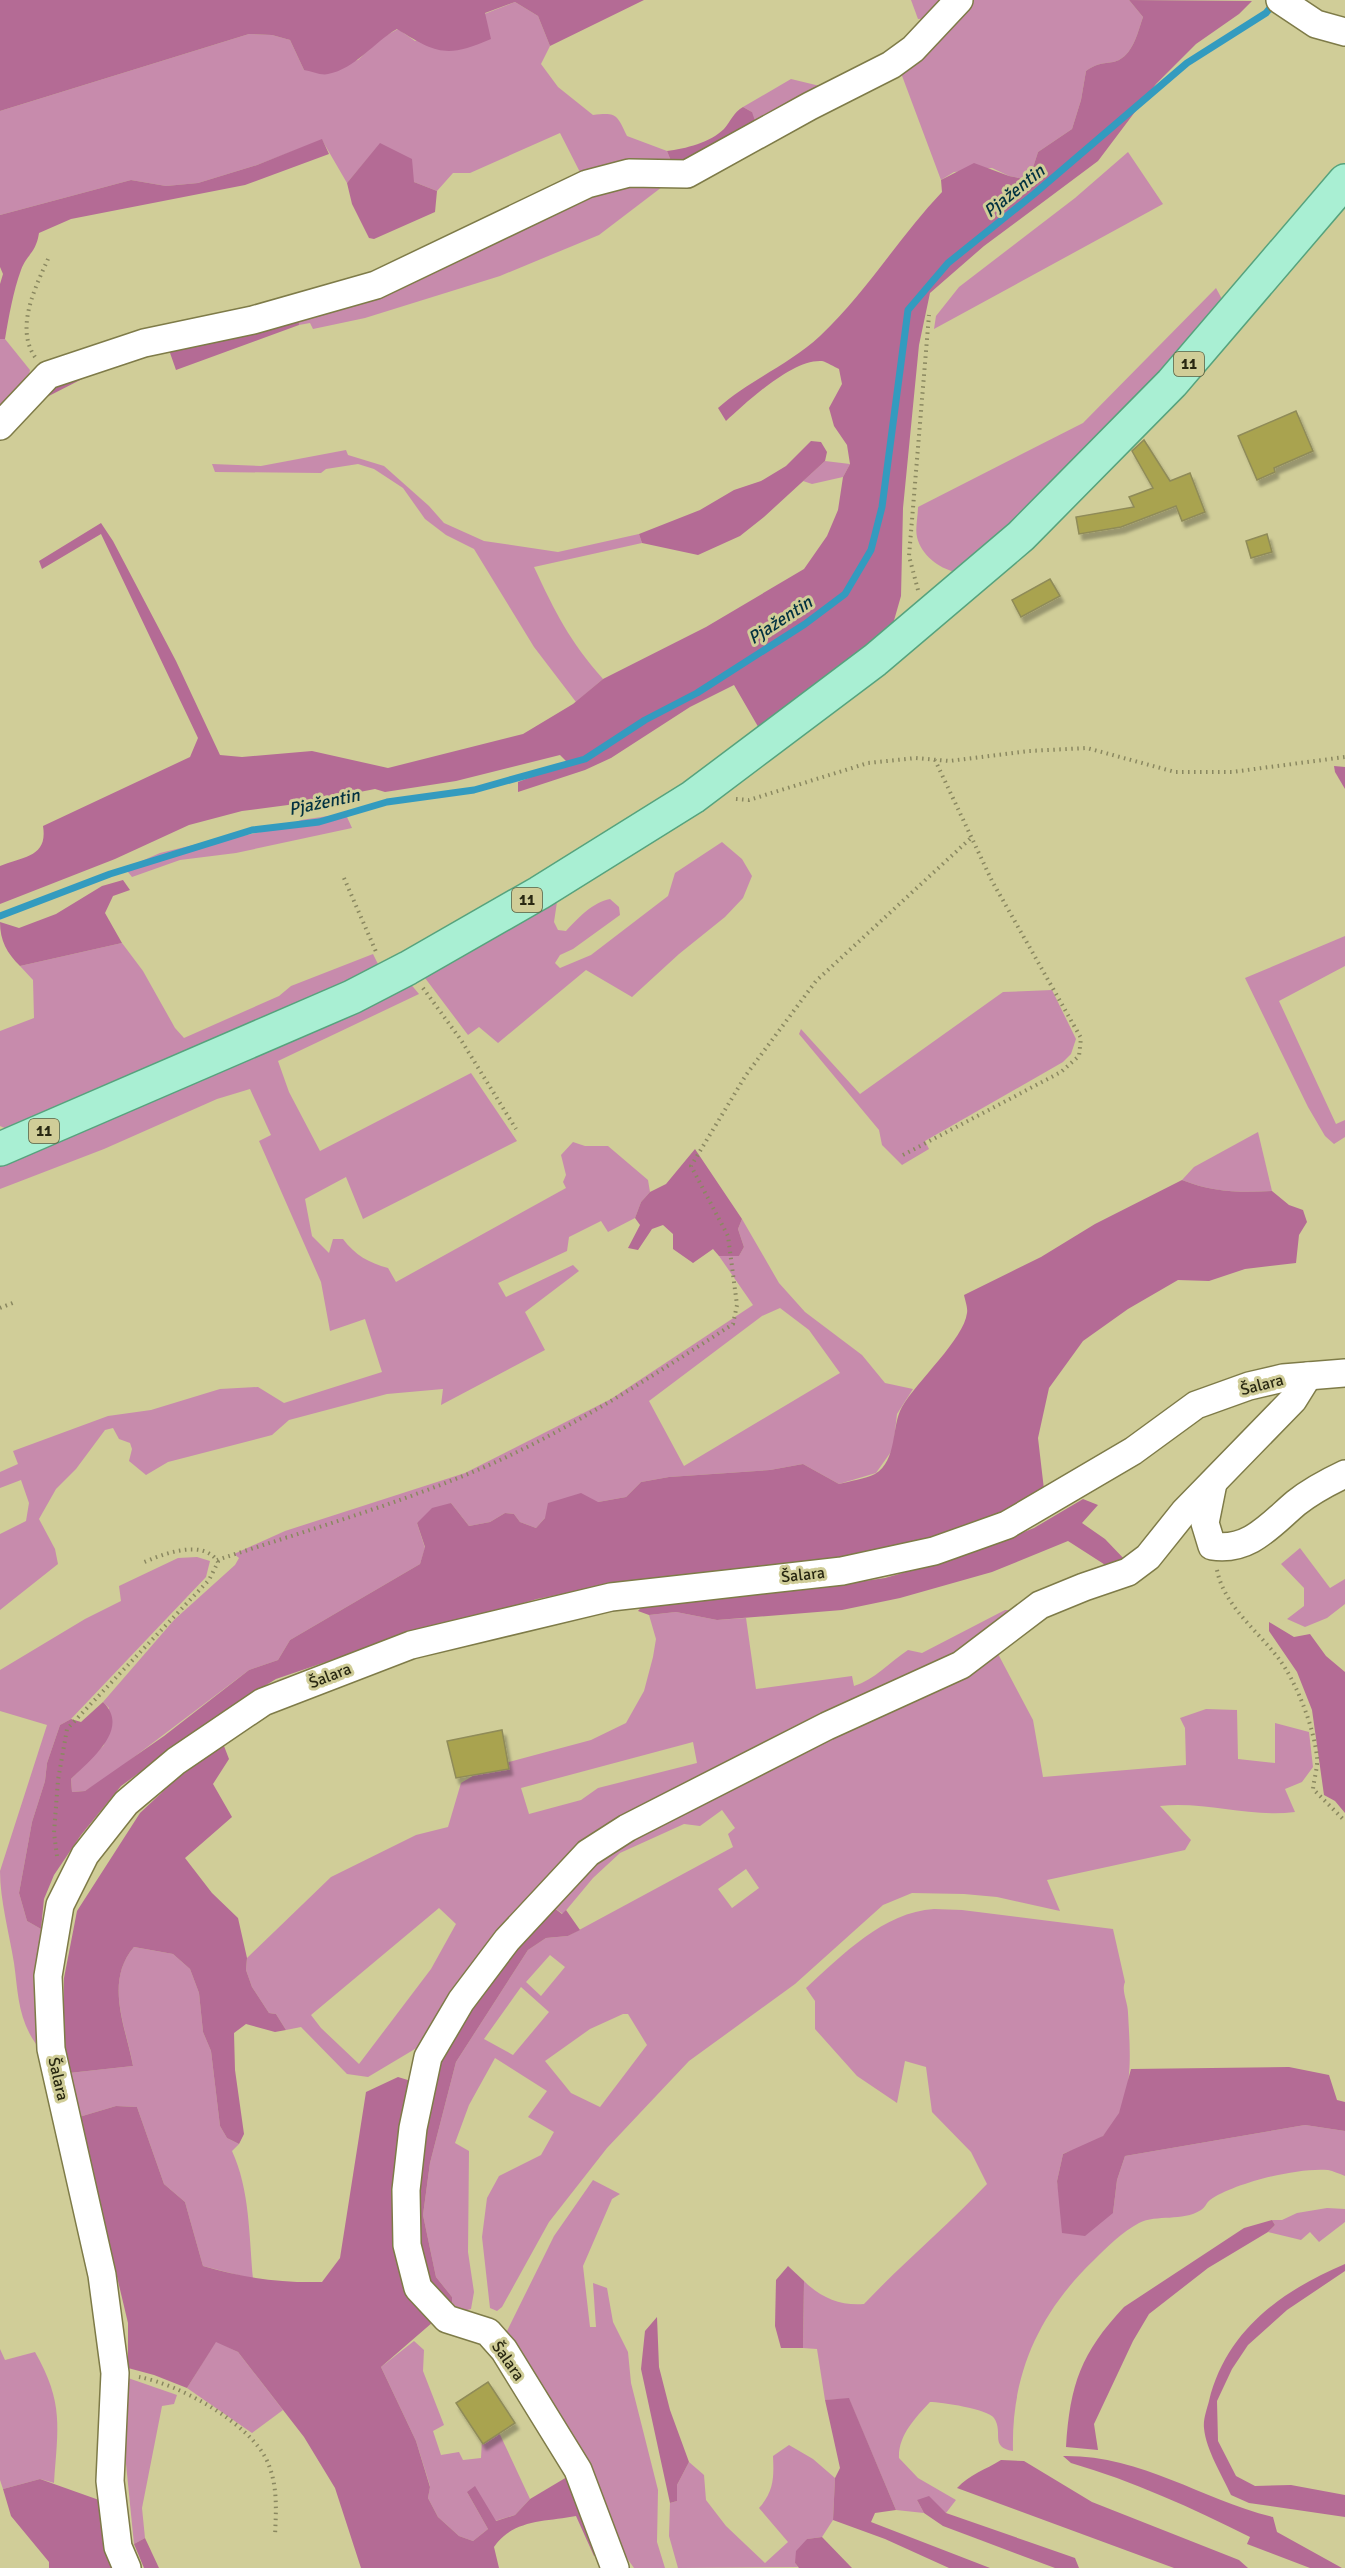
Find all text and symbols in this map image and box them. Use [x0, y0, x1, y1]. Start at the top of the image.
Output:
water label: Pjažentin [979, 159, 1050, 222]
road number: 11 [1174, 352, 1204, 376]
water label: Pjažentin [744, 591, 817, 649]
water label: Pjažentin [286, 784, 363, 820]
road number: 11 [512, 888, 542, 912]
road number: 11 [29, 1119, 59, 1143]
street label: Šalara [1238, 1370, 1286, 1400]
street label: Šalara [780, 1563, 826, 1587]
street label: Šalara [306, 1659, 354, 1693]
street label: Šalara [43, 2055, 73, 2103]
street label: Šalara [487, 2337, 529, 2385]

